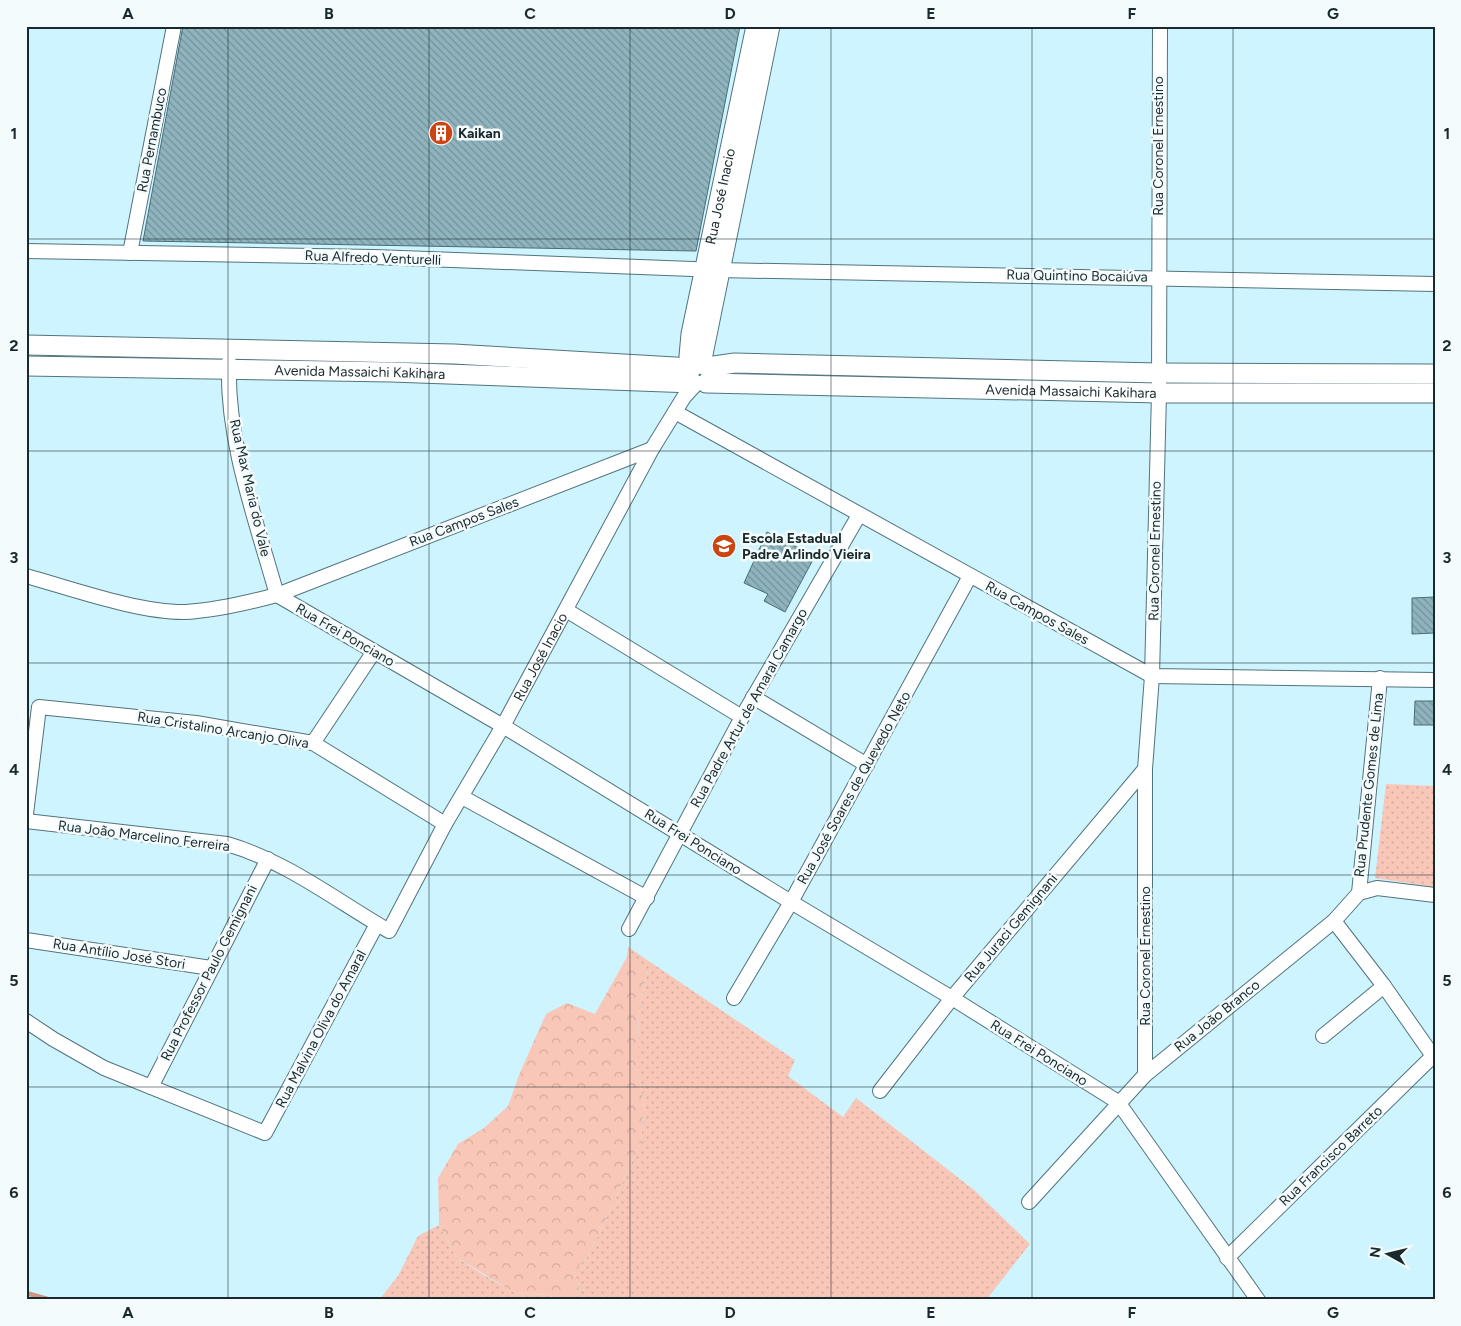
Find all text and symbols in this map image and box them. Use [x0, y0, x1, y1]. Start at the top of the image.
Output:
text: A [122, 4, 134, 23]
text: B [324, 4, 334, 23]
text: C [524, 4, 536, 23]
text: D [724, 4, 736, 23]
text: E [926, 4, 936, 23]
text: F [1128, 4, 1137, 23]
text: G [1327, 4, 1339, 23]
street label: Rua Coronel Ernestino [1150, 76, 1167, 216]
street label: Rua Pernambuco [134, 86, 170, 194]
building icon: Kaikan [428, 120, 454, 146]
text: 1 [11, 124, 17, 143]
text: 1 [1444, 124, 1450, 143]
place label: Kaikan [458, 125, 501, 142]
street label: Rua José Inacio [702, 147, 738, 246]
street label: Rua Alfredo Venturelli [304, 247, 442, 269]
street label: Rua Quintino Bocaiúva [1006, 266, 1148, 286]
text: 2 [9, 336, 19, 355]
text: 2 [1442, 336, 1452, 355]
street label: Avenida Massaichi Kakihara [274, 362, 446, 382]
street label: Avenida Massaichi Kakihara [985, 381, 1157, 401]
street label: Rua Max Maria do Vale [226, 418, 274, 559]
street label: Rua Coronel Ernestino [1145, 481, 1165, 621]
street label: Rua Campos Sales [407, 493, 521, 551]
place label: Escola Estadual Padre Arlindo Vieira [742, 530, 871, 563]
school or university icon: Escola Estadual Padre Arlindo Vieira [711, 533, 737, 559]
text: 3 [10, 548, 19, 567]
text: 3 [1443, 548, 1452, 567]
street label: Rua Campos Sales [982, 578, 1092, 648]
street label: Rua Frei Ponciano [292, 600, 398, 670]
street label: Rua Padre Artur de Amaral Camargo [687, 605, 811, 811]
street label: Rua José Inacio [510, 610, 571, 704]
street label: Rua José Soares de Quevedo Neto [794, 688, 914, 888]
street label: Rua Prudente Gomes de Lima [1351, 692, 1387, 878]
street label: Rua Cristalino Arcanjo Oliva [136, 708, 310, 752]
text: 4 [9, 760, 19, 779]
text: 4 [1442, 760, 1452, 779]
street label: Rua Frei Ponciano [641, 805, 745, 879]
street label: Rua João Marcelino Ferreira [57, 817, 231, 855]
street label: Rua Juraci Gemignani [961, 870, 1061, 986]
street label: Rua Professor Paulo Gemignani [157, 882, 261, 1064]
street label: Rua Coronel Ernestino [1137, 886, 1154, 1026]
street label: Rua Antílio José Stori [52, 935, 186, 973]
street label: Rua Malvina Oliva do Amaral [272, 947, 370, 1111]
text: 5 [9, 971, 19, 990]
text: 5 [1442, 971, 1452, 990]
street label: Rua João Branco [1171, 976, 1263, 1056]
street label: Rua Frei Ponciano [987, 1016, 1091, 1090]
street label: Rua Francisco Barreto [1276, 1102, 1386, 1210]
text: 6 [9, 1183, 19, 1202]
text: 6 [1442, 1183, 1452, 1202]
north arrow [1364, 1228, 1414, 1278]
text: N [1366, 1246, 1385, 1259]
text: A [122, 1303, 134, 1322]
text: B [324, 1303, 334, 1322]
text: C [524, 1303, 536, 1322]
text: D [724, 1303, 736, 1322]
text: E [926, 1303, 936, 1322]
text: F [1128, 1303, 1137, 1322]
text: G [1327, 1303, 1339, 1322]

